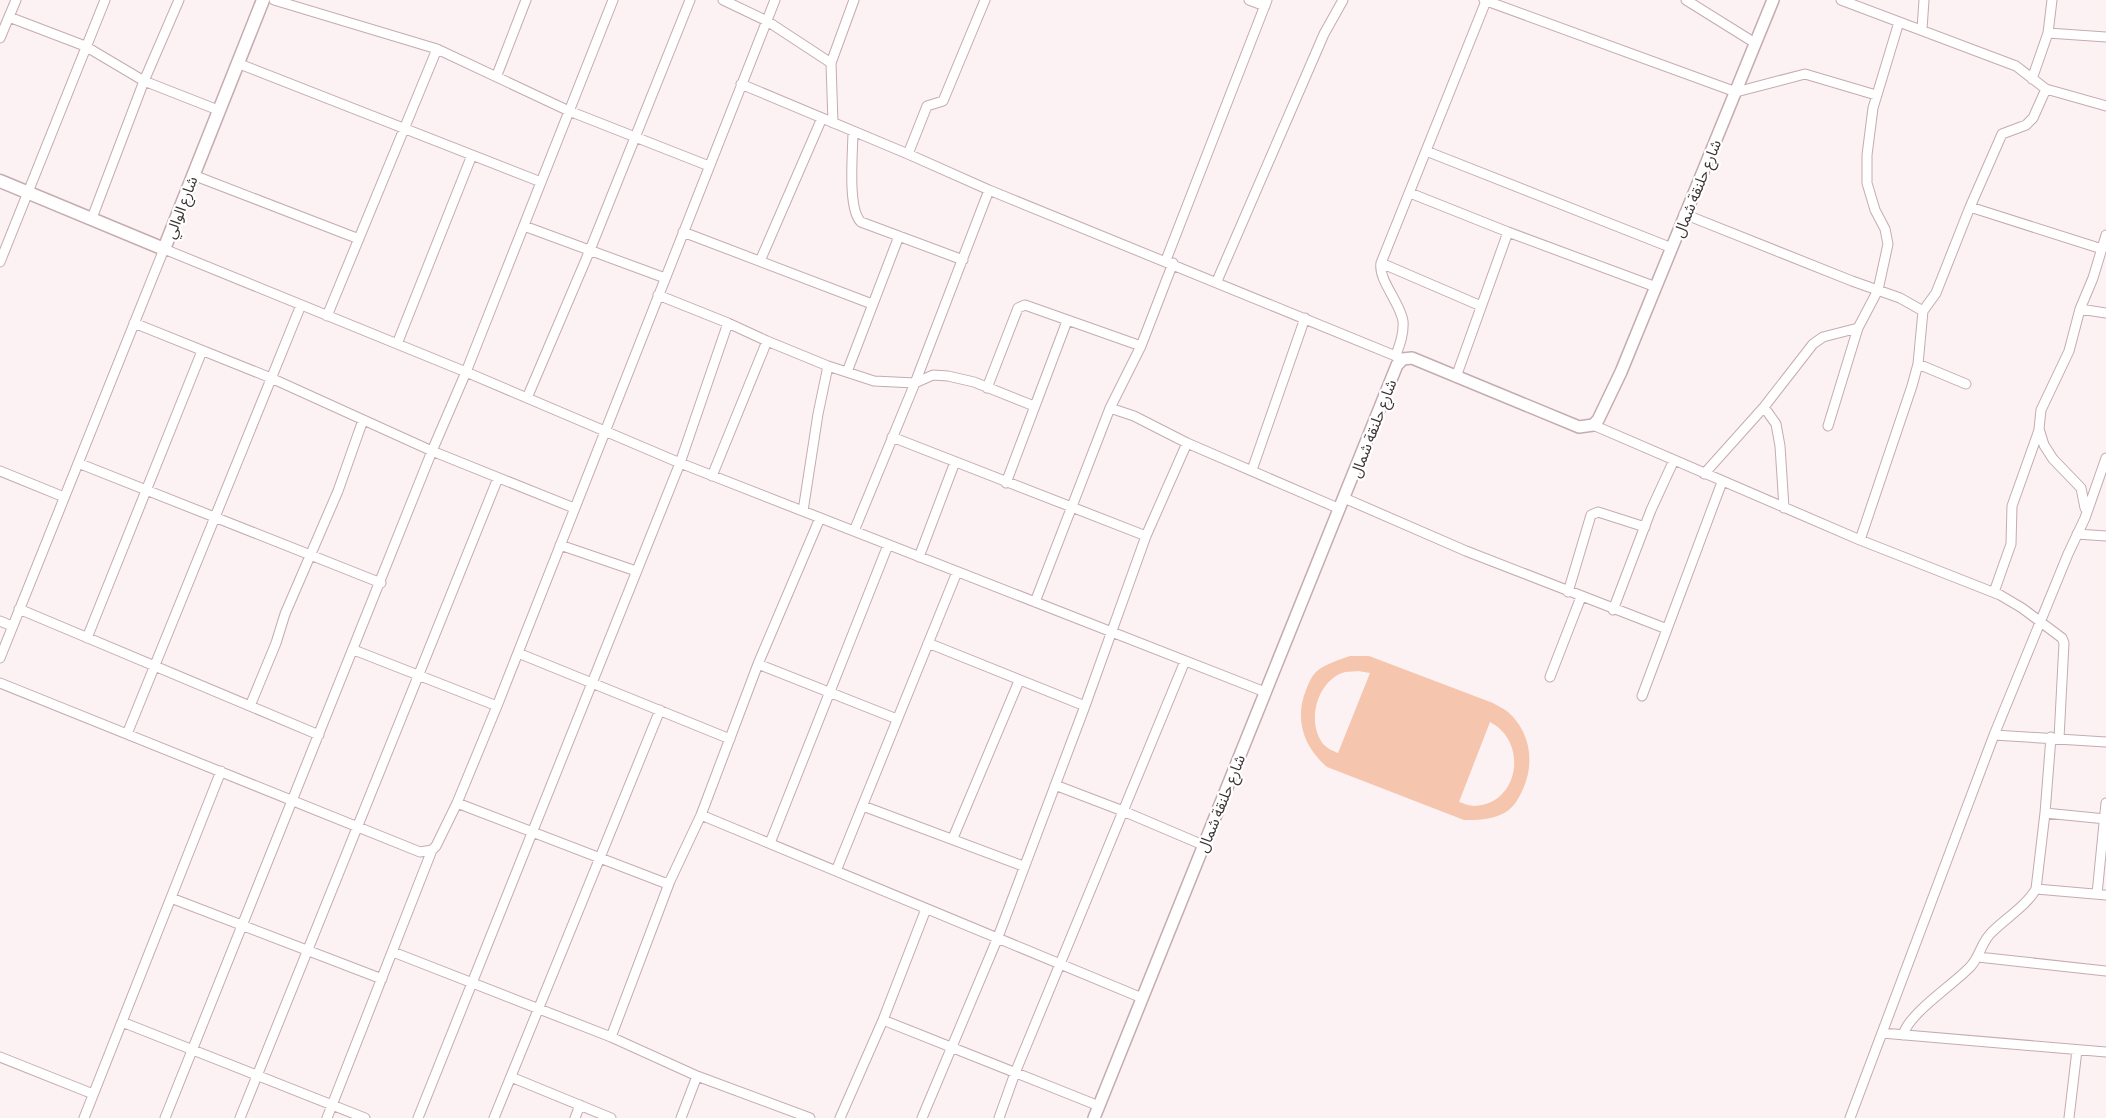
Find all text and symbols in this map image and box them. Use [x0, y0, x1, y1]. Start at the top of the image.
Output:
street label: شارع حلنقة شمال [1666, 135, 1728, 241]
street label: شارع الوالي [158, 172, 204, 242]
street label: شارع حلنقة شمال [1343, 375, 1403, 481]
street label: شارع حلنقة شمال [1190, 750, 1252, 856]

